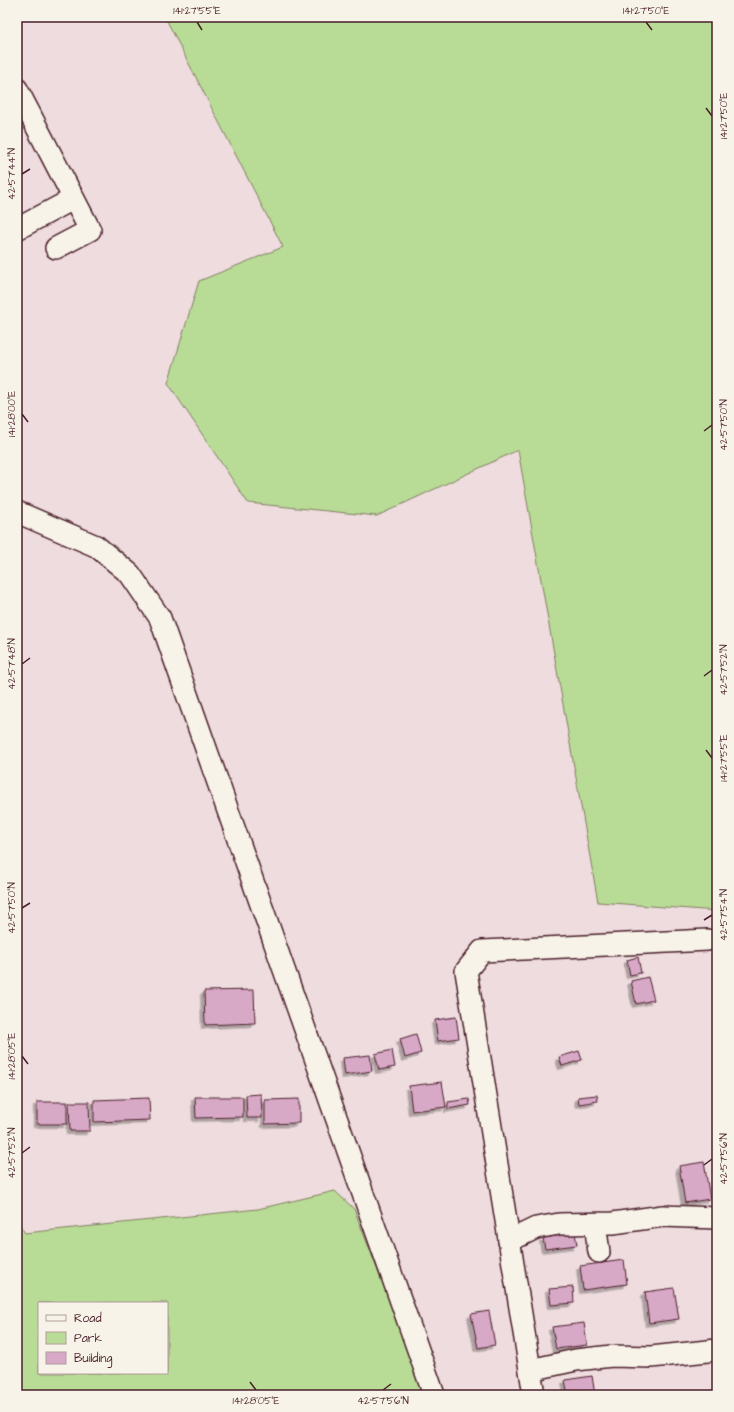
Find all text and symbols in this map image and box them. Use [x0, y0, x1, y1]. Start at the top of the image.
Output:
text: 141°27'55"E [173, 4, 221, 18]
text: 141°27'50"E [623, 4, 669, 18]
text: 141°27'50"E [717, 93, 731, 139]
text: 42°57'44"N [5, 148, 19, 200]
text: 141°28'00"E [5, 391, 19, 437]
text: 42°57'50"N [717, 399, 731, 451]
text: 42°57'48"N [5, 638, 19, 690]
text: 42°57'52"N [717, 644, 731, 696]
text: 141°27'55"E [717, 734, 731, 782]
text: 42°57'50"N [5, 882, 19, 934]
text: 42°57'54"N [717, 889, 731, 941]
text: 141°28'05"E [5, 1032, 19, 1080]
text: 42°57'52"N [5, 1127, 19, 1179]
text: 42°57'56"N [717, 1133, 731, 1185]
legend [38, 1302, 168, 1374]
text: Road [74, 1310, 102, 1327]
text: Park [74, 1330, 102, 1347]
text: Building [74, 1350, 112, 1368]
text: 141°28'05"E [232, 1394, 280, 1408]
text: 42°57'56"N [357, 1394, 409, 1408]

